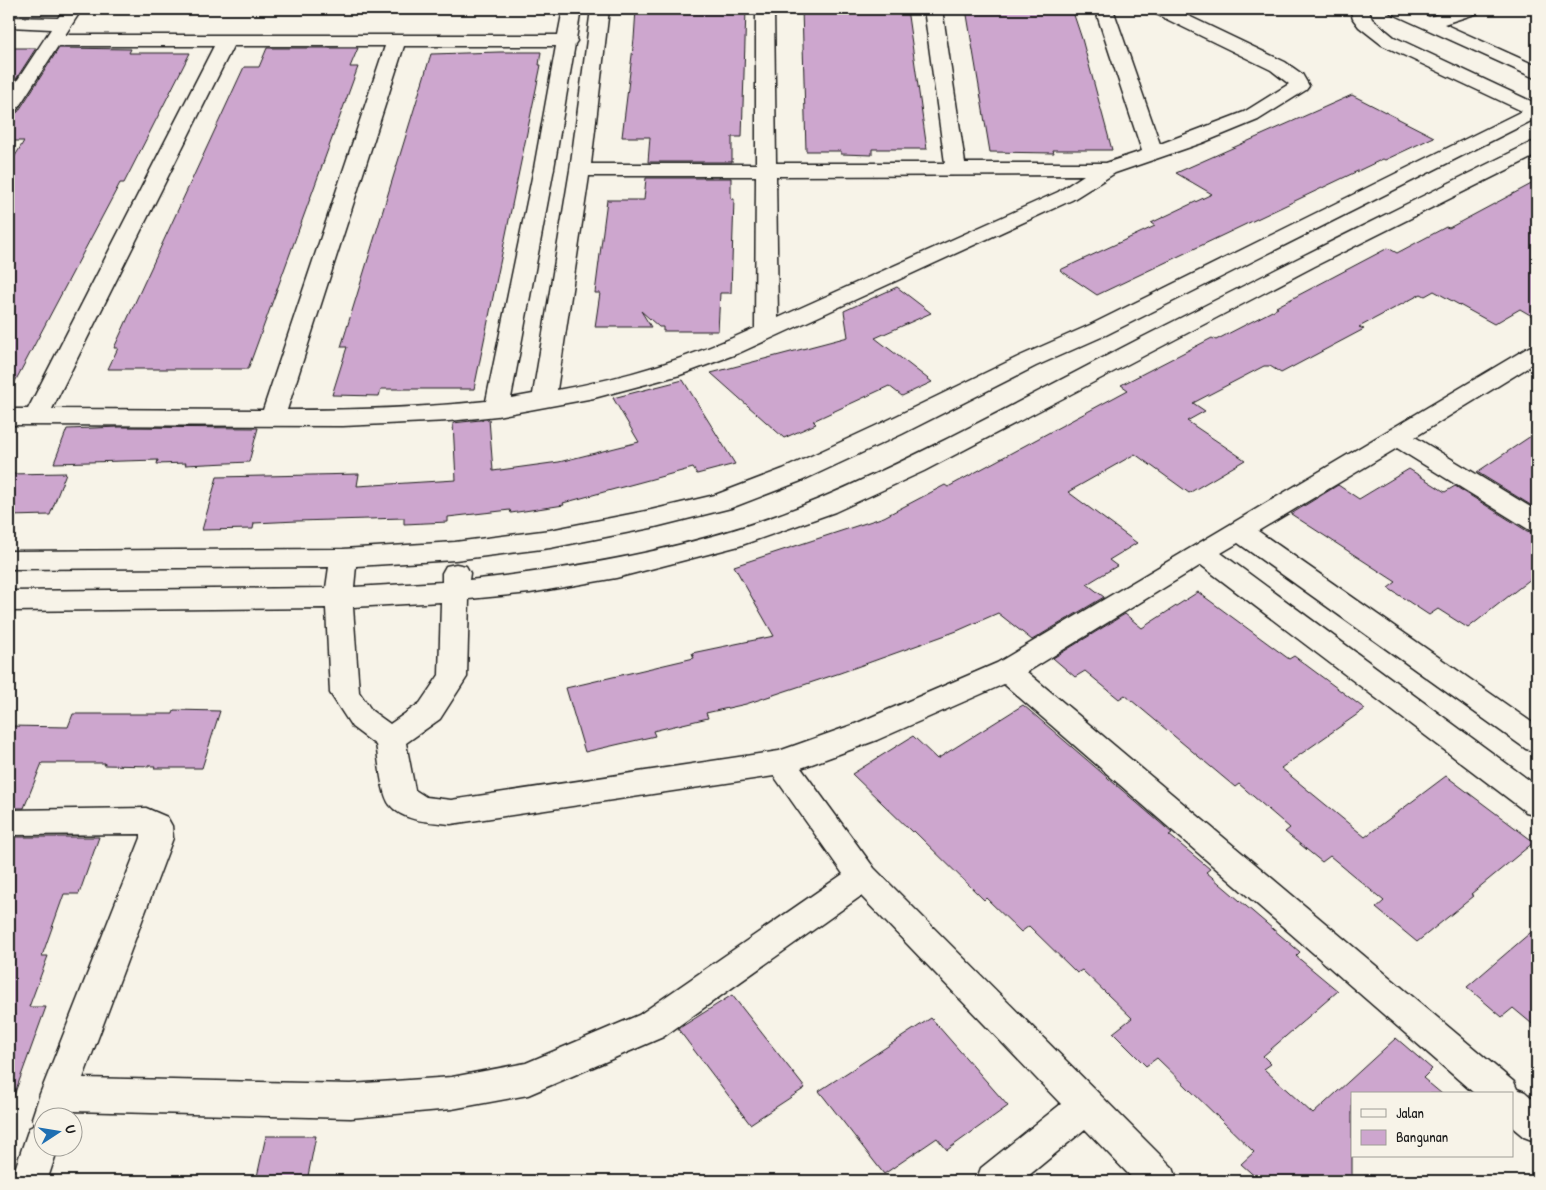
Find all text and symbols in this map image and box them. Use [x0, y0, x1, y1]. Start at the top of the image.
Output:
legend [1351, 1092, 1514, 1158]
text: Jalan [1396, 1102, 1424, 1123]
north arrow [32, 1108, 82, 1158]
text: U [61, 1123, 81, 1135]
text: Bangunan [1396, 1126, 1449, 1147]

